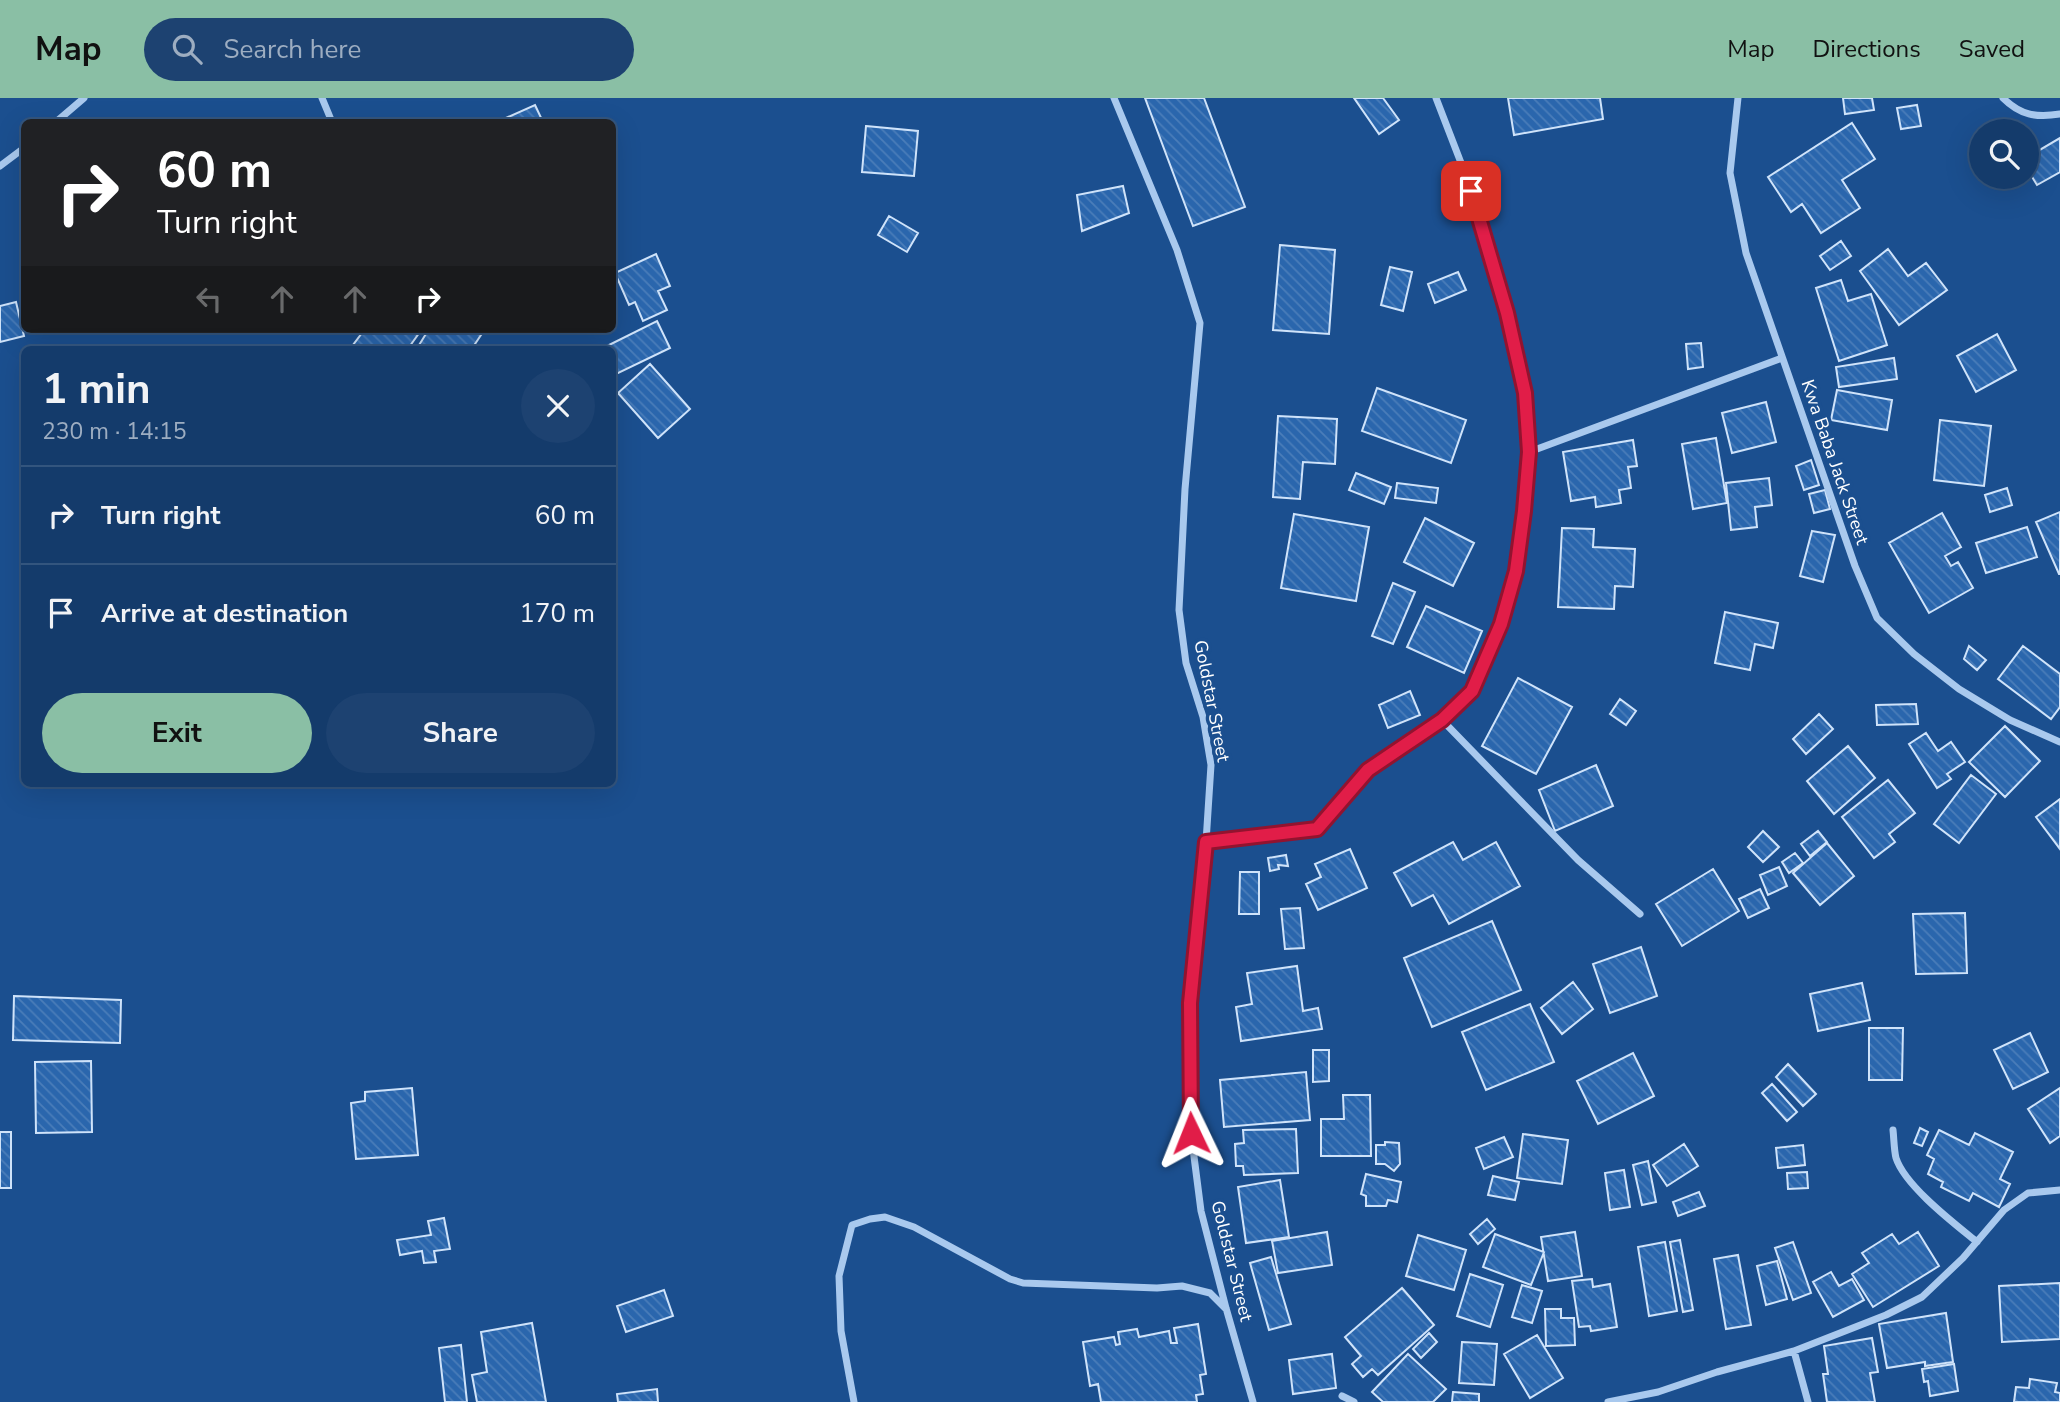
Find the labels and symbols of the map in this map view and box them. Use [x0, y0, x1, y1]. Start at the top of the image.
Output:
pin [1441, 161, 1501, 221]
street label: Kwa Baba Jack Street [1796, 376, 1875, 548]
street label: Goldstar Street [1188, 638, 1236, 765]
position arrow [1154, 1096, 1228, 1170]
street label: Goldstar Street [1205, 1198, 1259, 1324]

